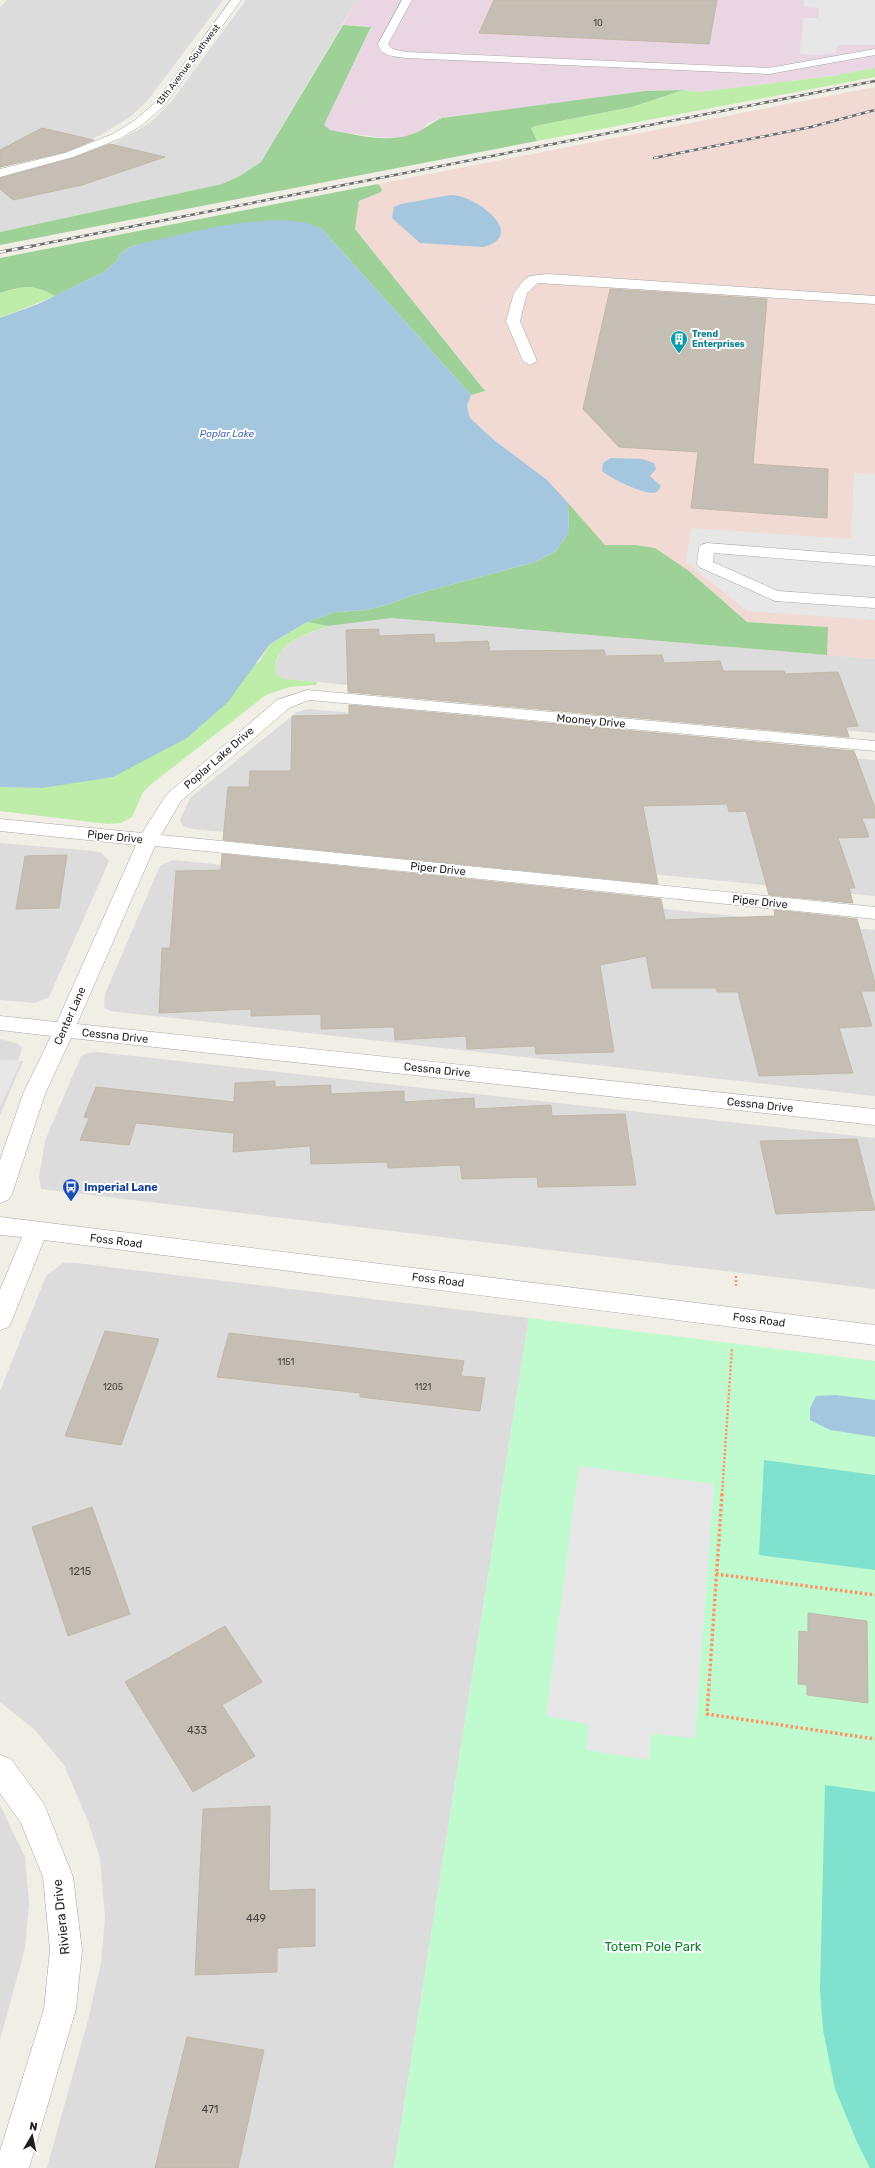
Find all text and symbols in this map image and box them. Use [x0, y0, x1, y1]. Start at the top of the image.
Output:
house number: 10 [593, 18, 603, 28]
street label: 13th Avenue Southwest [154, 22, 222, 108]
building icon: Trend Enterprises [669, 329, 689, 354]
place label: Trend Enterprises [692, 329, 745, 349]
water label: Poplar Lake [200, 428, 255, 440]
street label: Mooney Drive [556, 712, 626, 730]
street label: Poplar Lake Drive [181, 724, 257, 792]
street label: Piper Drive [87, 828, 143, 846]
street label: Piper Drive [410, 860, 466, 878]
street label: Piper Drive [732, 893, 788, 911]
street label: Center Lane [51, 985, 89, 1047]
street label: Cessna Drive [81, 1026, 149, 1046]
street label: Cessna Drive [403, 1060, 471, 1080]
street label: Cessna Drive [726, 1095, 794, 1115]
bus stop icon: Imperial Lane [61, 1177, 81, 1202]
place label: Imperial Lane [84, 1181, 158, 1194]
street label: Foss Road [89, 1231, 143, 1251]
street label: Foss Road [411, 1270, 465, 1290]
street label: Foss Road [732, 1310, 786, 1330]
house number: 1151 [278, 1357, 295, 1367]
house number: 1205 [103, 1382, 123, 1392]
house number: 1121 [415, 1382, 432, 1392]
house number: 1215 [69, 1565, 92, 1578]
house number: 433 [187, 1724, 207, 1737]
street label: Riviera Drive [50, 1879, 72, 1955]
house number: 449 [246, 1912, 266, 1925]
park label: Totem Pole Park [604, 1939, 702, 1954]
house number: 471 [202, 2103, 219, 2116]
north arrow [12, 2116, 52, 2156]
text: N [29, 2120, 38, 2134]

